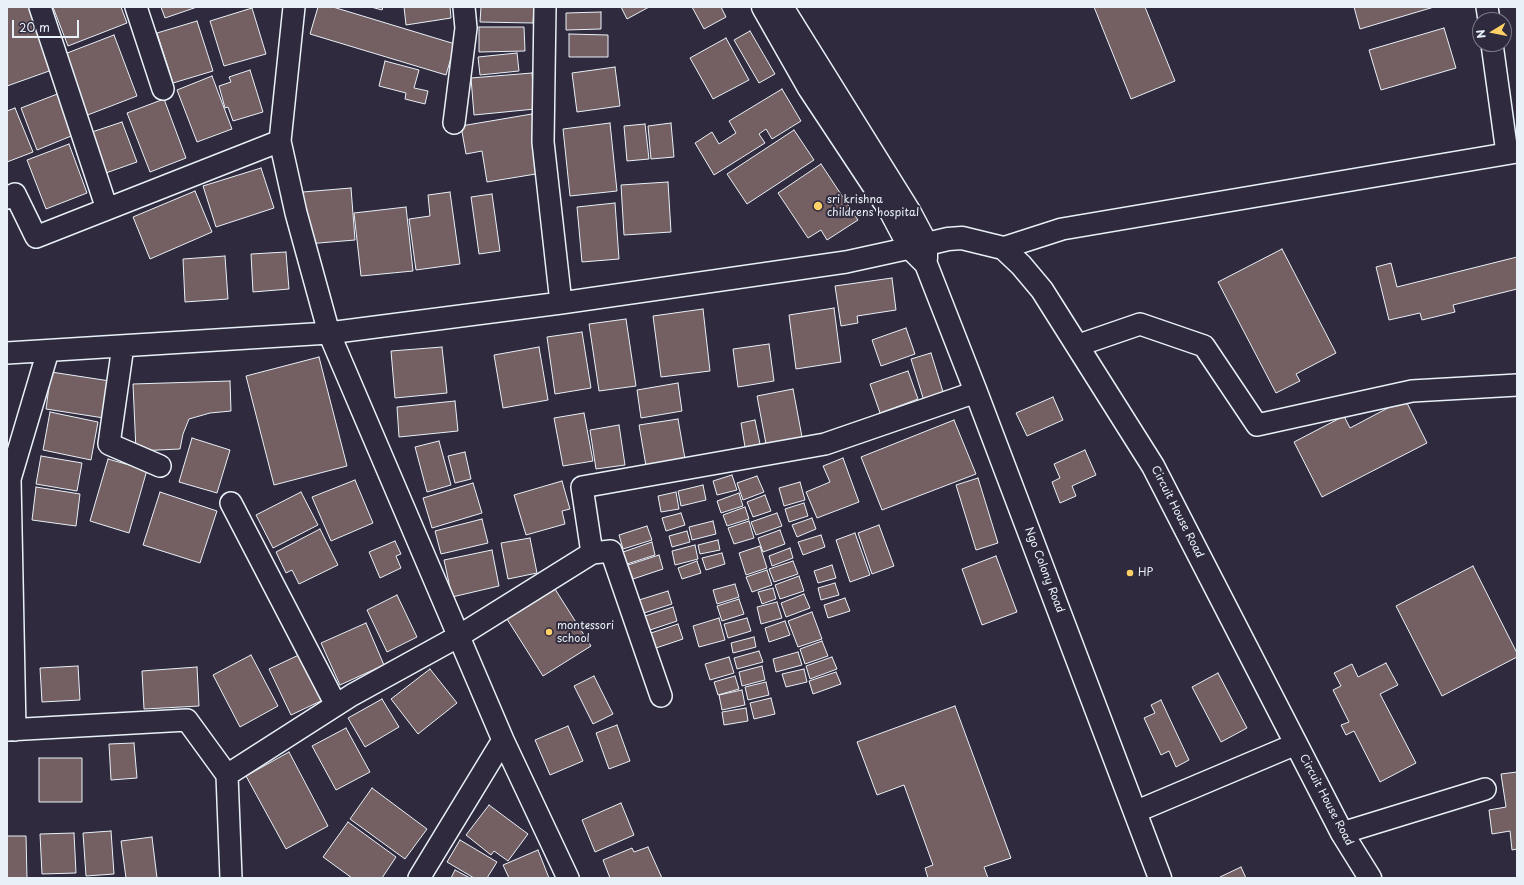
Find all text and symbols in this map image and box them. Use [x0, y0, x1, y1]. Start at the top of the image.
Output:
scale bar [14, 12, 81, 38]
north arrow [1472, 12, 1512, 52]
text: 20 m [19, 18, 50, 36]
text: N [1472, 28, 1490, 40]
place label: sri krishna childrens hospital [827, 193, 919, 219]
marker: sri krishna childrens hospital [812, 200, 824, 212]
street label: Circuit House Road [1148, 464, 1206, 560]
street label: Ngo Colony Road [1022, 525, 1066, 615]
place label: HP [1138, 566, 1153, 580]
marker: HP [1125, 568, 1135, 578]
place label: montessori school [557, 619, 614, 645]
marker: montessori school [544, 627, 554, 637]
street label: Circuit House Road [1296, 752, 1356, 848]

